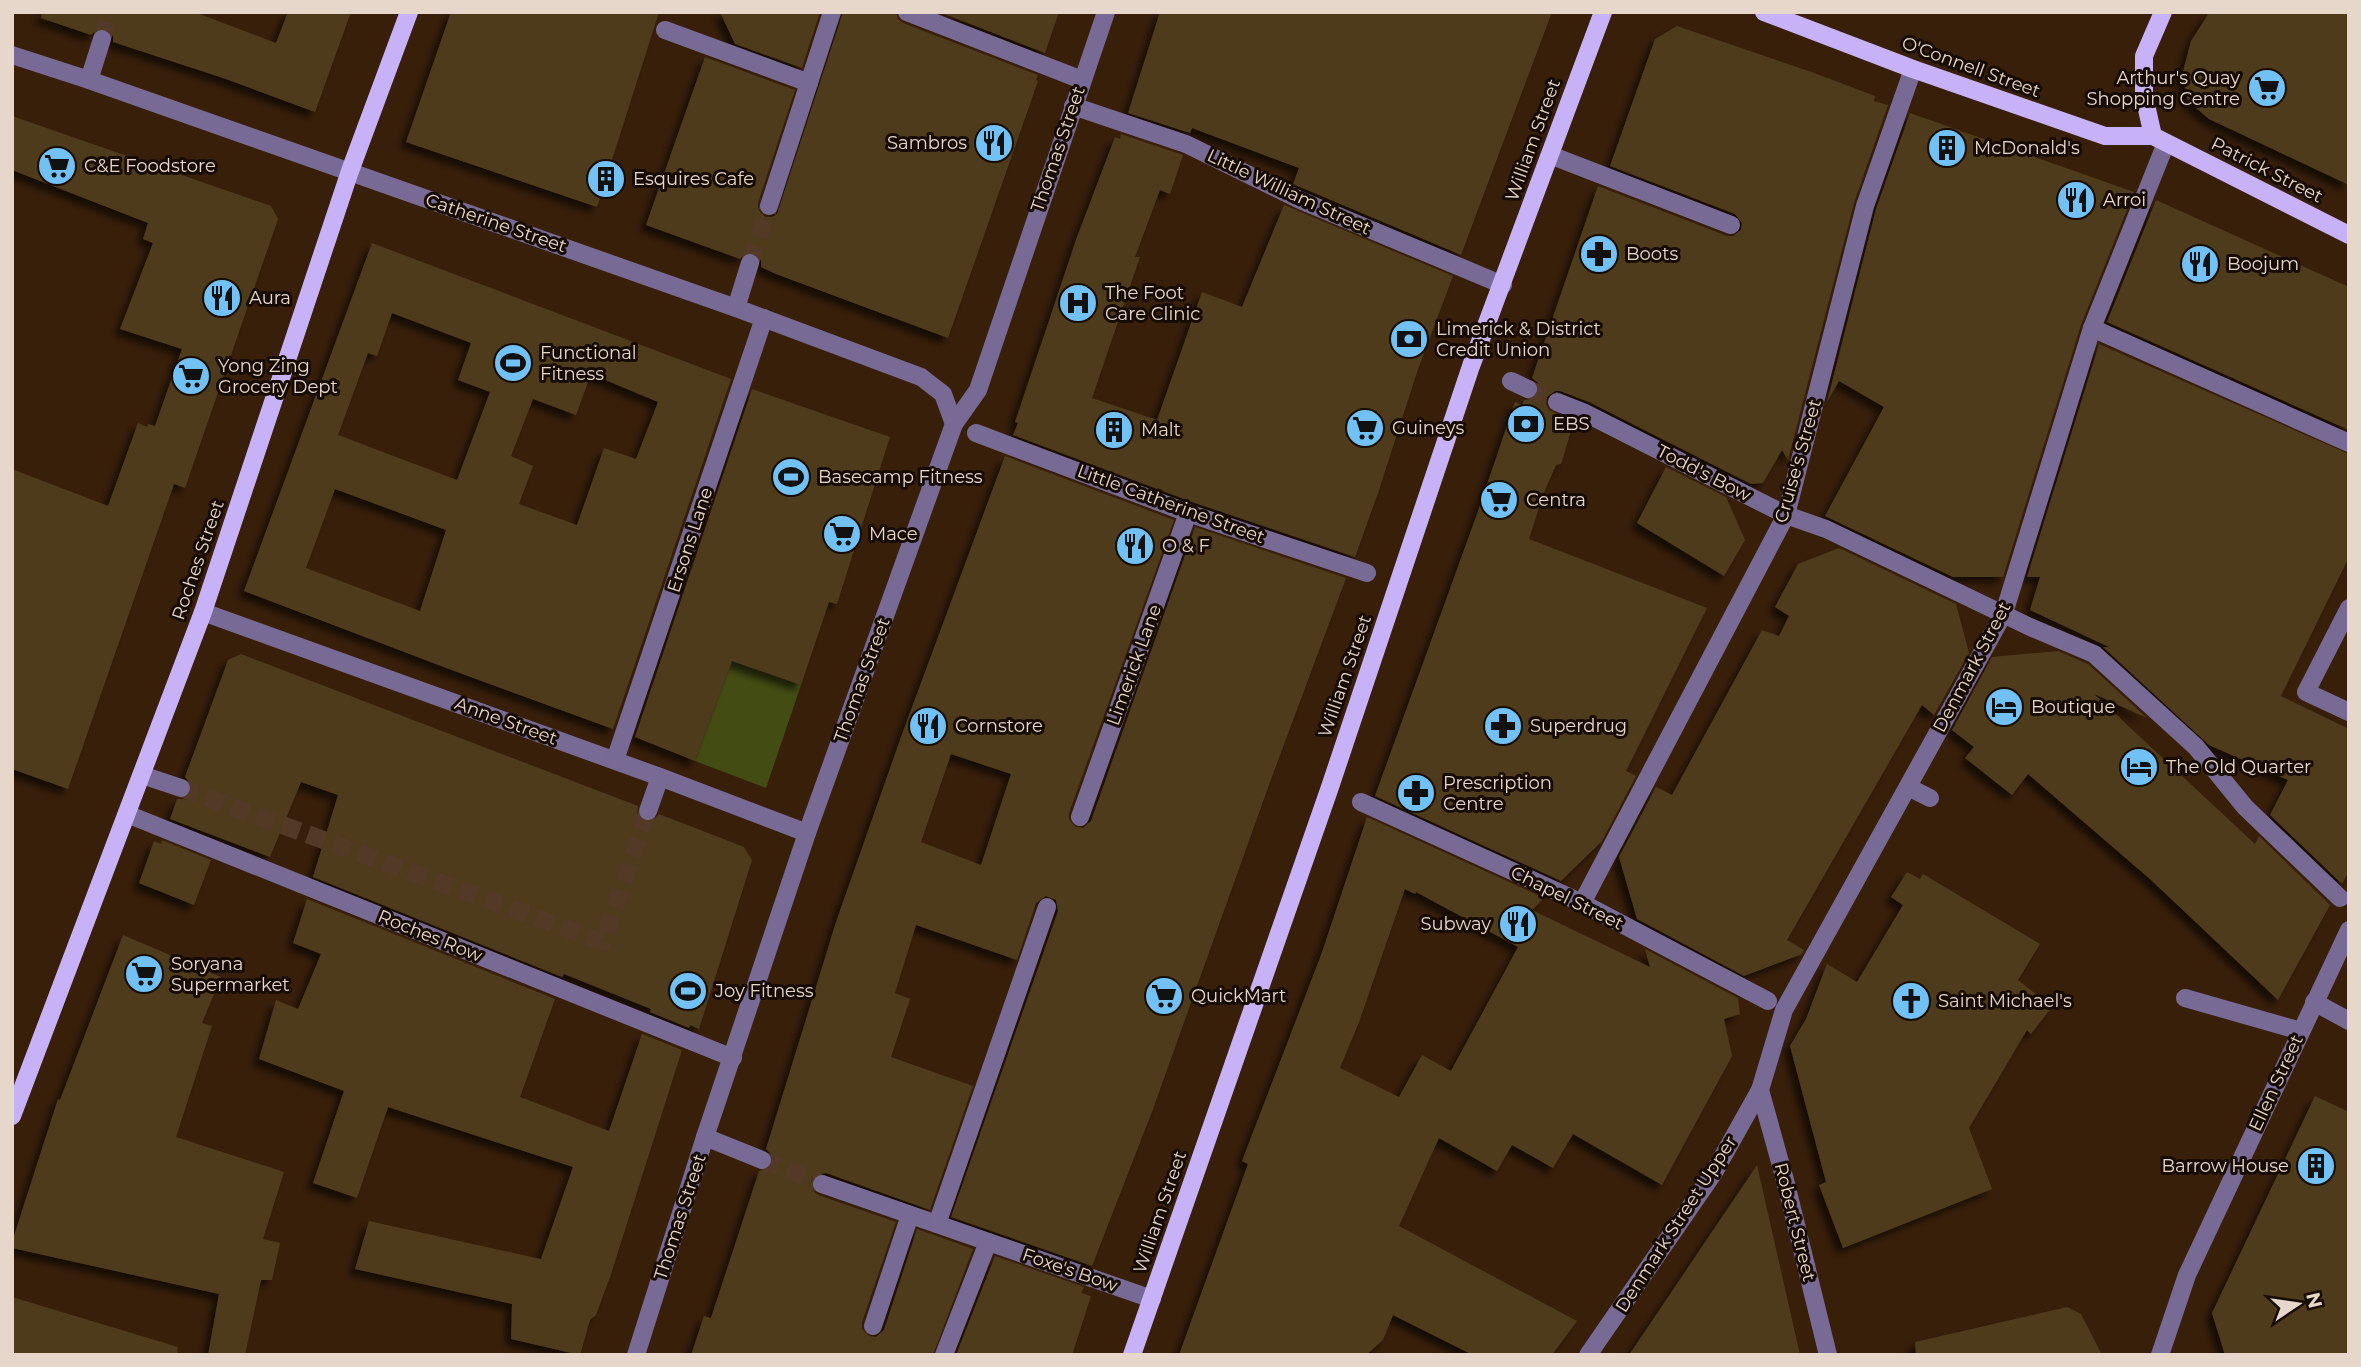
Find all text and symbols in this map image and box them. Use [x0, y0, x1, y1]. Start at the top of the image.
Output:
street label: O'Connell Street [1899, 32, 2043, 102]
place label: Arthur's Quay Shopping Centre [2086, 67, 2240, 110]
supermarket icon: Arthur's Quay Shopping Centre [2246, 67, 2288, 109]
street label: William Street [1501, 76, 1565, 204]
street label: Thomas Street [1026, 83, 1090, 215]
restaurant icon: Sambros [973, 122, 1015, 164]
building icon: McDonald's [1926, 127, 1968, 169]
place label: Sambros [887, 132, 967, 154]
street label: Patrick Street [2207, 132, 2327, 208]
place label: McDonald's [1974, 137, 2080, 159]
street label: Little William Street [1204, 144, 1374, 240]
supermarket icon: C&E Foodstore [36, 145, 78, 187]
place label: C&E Foodstore [84, 155, 216, 177]
building icon: Esquires Cafe [585, 158, 627, 200]
place label: Esquires Cafe [633, 168, 754, 190]
restaurant icon: Arroi [2055, 179, 2097, 221]
street label: Catherine Street [423, 189, 569, 257]
place label: Arroi [2103, 189, 2146, 211]
pharmacy icon: Boots [1578, 233, 1620, 275]
place label: Boots [1626, 243, 1678, 265]
restaurant icon: Boojum [2179, 243, 2221, 285]
place label: Boojum [2227, 253, 2299, 275]
restaurant icon: Aura [201, 277, 243, 319]
hospital icon: The Foot Care Clinic [1057, 282, 1099, 324]
place label: The Foot Care Clinic [1105, 282, 1200, 325]
place label: Aura [249, 287, 291, 309]
bank icon: Limerick & District Credit Union [1388, 318, 1430, 360]
place label: Limerick & District Credit Union [1436, 318, 1601, 361]
sports icon: Functional Fitness [492, 342, 534, 384]
place label: Functional Fitness [540, 342, 637, 385]
supermarket icon: Yong Zing Grocery Dept [170, 355, 212, 397]
place label: Yong Zing Grocery Dept [218, 355, 338, 398]
street label: Cruise's Street [1770, 397, 1826, 525]
bank icon: EBS [1505, 403, 1547, 445]
supermarket icon: Guineys [1344, 407, 1386, 449]
building icon: Malt [1093, 409, 1135, 451]
place label: EBS [1553, 413, 1590, 435]
place label: Guineys [1392, 417, 1464, 439]
place label: Malt [1141, 419, 1181, 441]
street label: Todd's Bow [1653, 440, 1755, 506]
sports icon: Basecamp Fitness [770, 456, 812, 498]
street label: Little Catherine Street [1074, 460, 1268, 548]
place label: Basecamp Fitness [818, 466, 983, 488]
supermarket icon: Centra [1478, 479, 1520, 521]
street label: Ersons Lane [663, 485, 717, 595]
place label: Centra [1526, 489, 1586, 511]
street label: Roches Street [167, 497, 229, 623]
supermarket icon: Mace [821, 513, 863, 555]
place label: Mace [869, 523, 918, 545]
restaurant icon: O & F [1114, 525, 1156, 567]
place label: O & F [1162, 535, 1210, 557]
street label: Denmark Street [1928, 598, 2016, 736]
street label: Limerick Lane [1102, 601, 1166, 728]
street label: William Street [1314, 612, 1376, 740]
street label: Thomas Street [829, 614, 895, 746]
hotel icon: Boutique [1983, 686, 2025, 728]
street label: Anne Street [452, 692, 560, 750]
place label: Boutique [2031, 696, 2115, 718]
restaurant icon: Cornstore [907, 705, 949, 747]
pharmacy icon: Superdrug [1482, 705, 1524, 747]
place label: Cornstore [955, 715, 1043, 737]
place label: Superdrug [1530, 715, 1627, 737]
hotel icon: The Old Quarter [2118, 746, 2160, 788]
place label: The Old Quarter [2166, 756, 2311, 778]
pharmacy icon: Prescription Centre [1395, 772, 1437, 814]
place label: Prescription Centre [1443, 772, 1552, 815]
street label: Chapel Street [1507, 861, 1627, 935]
restaurant icon: Subway [1497, 903, 1539, 945]
street label: Roches Row [375, 905, 486, 967]
place label: Subway [1420, 913, 1491, 935]
supermarket icon: Soryana Supermarket [123, 953, 165, 995]
place label: Soryana Supermarket [171, 953, 290, 996]
sports icon: Joy Fitness [667, 970, 709, 1012]
supermarket icon: QuickMart [1143, 975, 1185, 1017]
place label: Joy Fitness [714, 980, 814, 1002]
church icon: Saint Michael's [1890, 980, 1932, 1022]
place label: QuickMart [1191, 985, 1286, 1007]
place label: Saint Michael's [1938, 990, 2072, 1012]
street label: Ellen Street [2244, 1031, 2308, 1135]
street label: Denmark Street Upper [1611, 1132, 1741, 1316]
building icon: Barrow House [2295, 1145, 2337, 1187]
street label: William Street [1129, 1148, 1191, 1276]
street label: Thomas Street [649, 1151, 711, 1283]
place label: Barrow House [2162, 1155, 2289, 1177]
street label: Robert Street [1770, 1160, 1820, 1284]
street label: Foxe's Bow [1019, 1243, 1121, 1297]
north arrow [2263, 1269, 2333, 1339]
text: N [2301, 1290, 2327, 1310]

